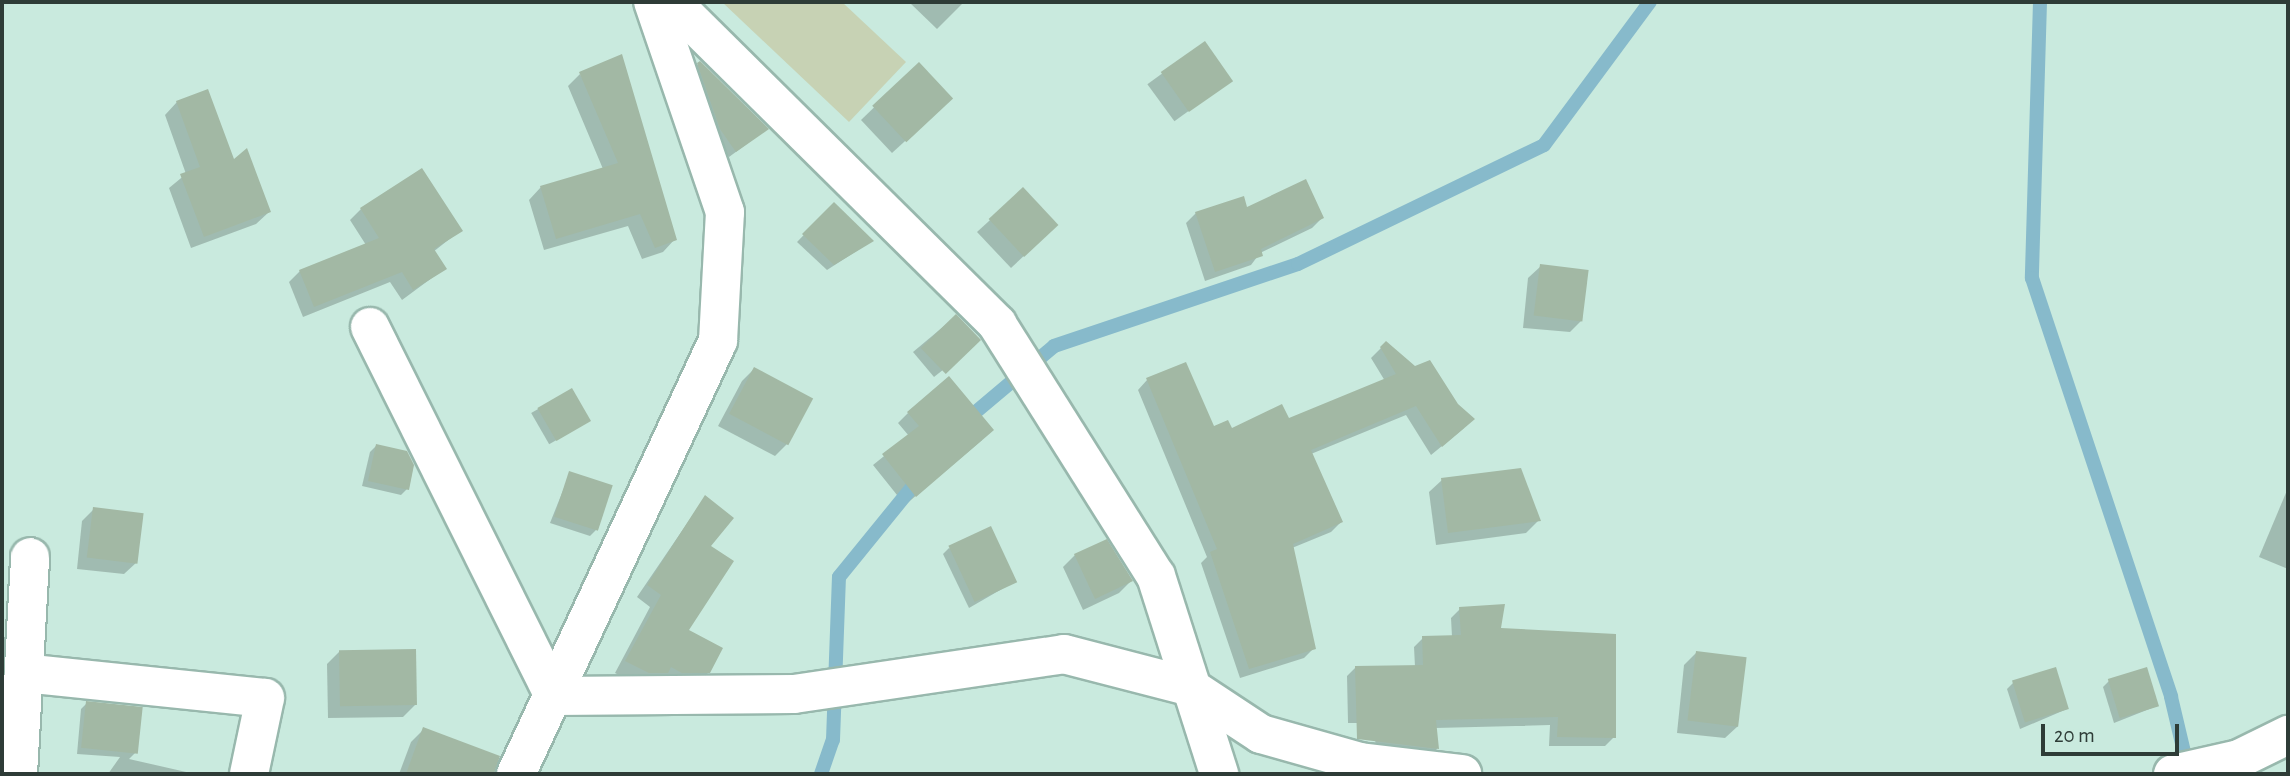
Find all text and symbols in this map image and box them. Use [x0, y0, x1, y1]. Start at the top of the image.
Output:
scale bar [2045, 710, 2183, 754]
text: 20 m [2054, 725, 2095, 746]

